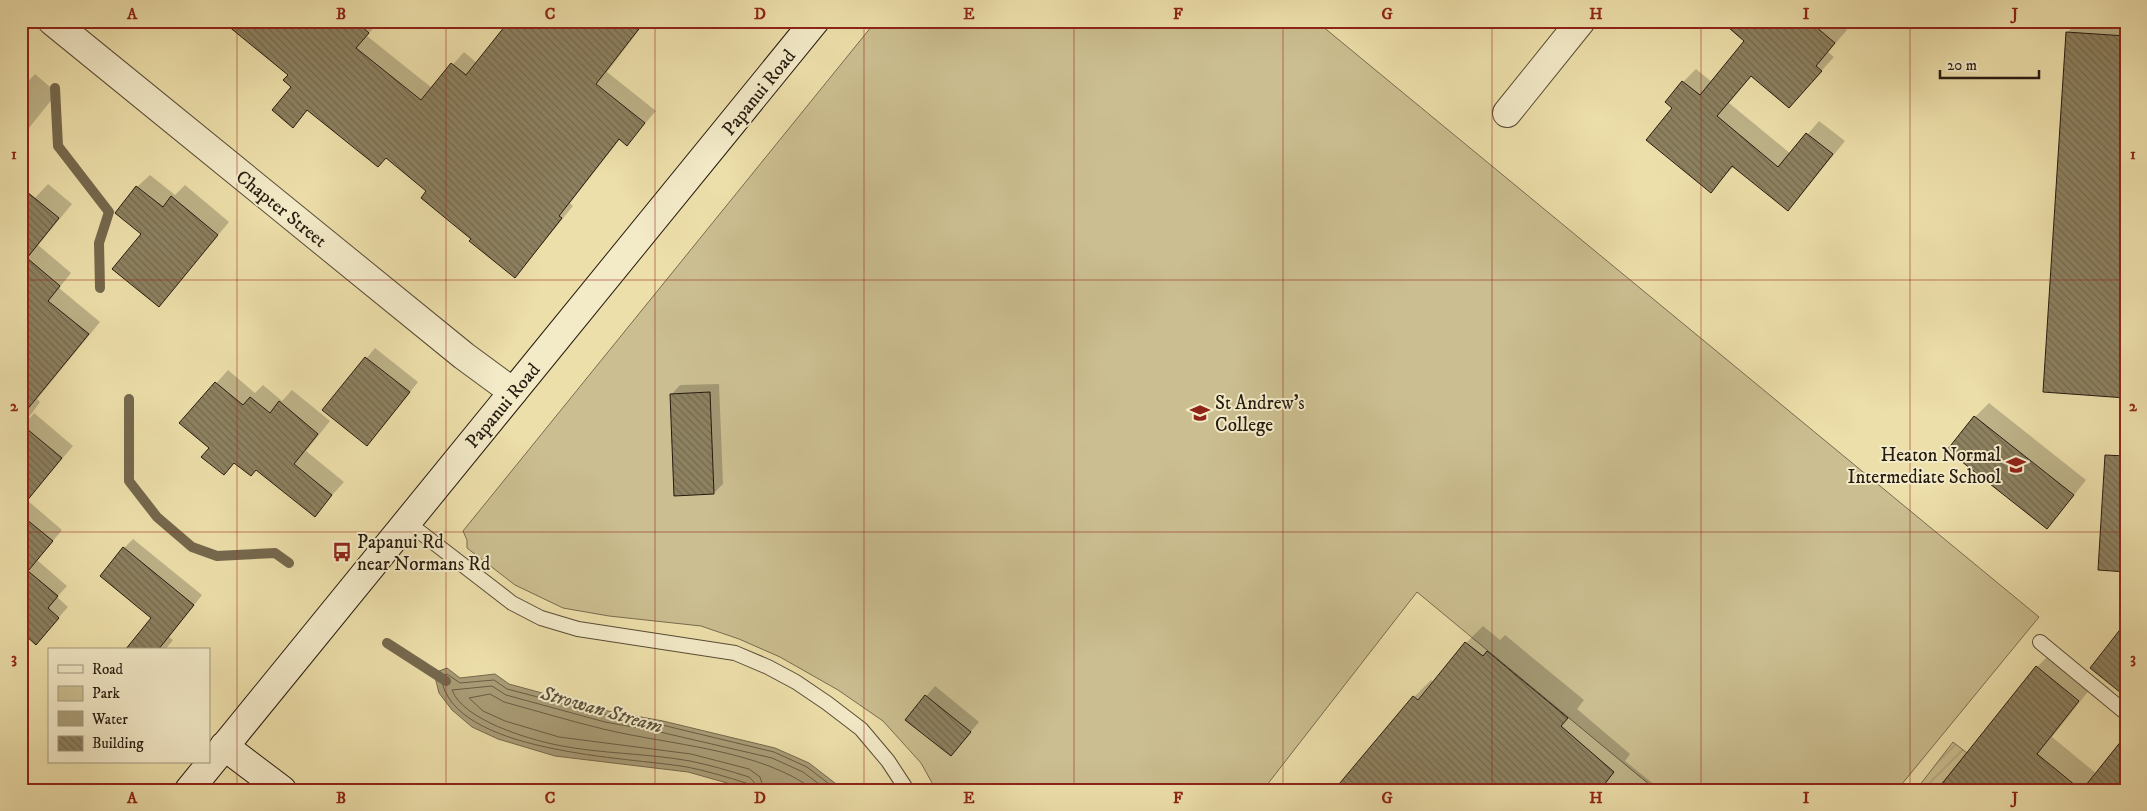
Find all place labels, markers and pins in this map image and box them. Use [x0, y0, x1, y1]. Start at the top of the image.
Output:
place label: St Andrew's College [1215, 392, 1305, 437]
school or university icon: St Andrew's College [1189, 402, 1211, 424]
place label: Heaton Normal Intermediate School [1848, 444, 2001, 489]
school or university icon: Heaton Normal Intermediate School [2005, 454, 2027, 476]
place label: Papanui Rd near Normans Rd [357, 531, 491, 576]
bus stop icon: Papanui Rd near Normans Rd [331, 541, 353, 563]

